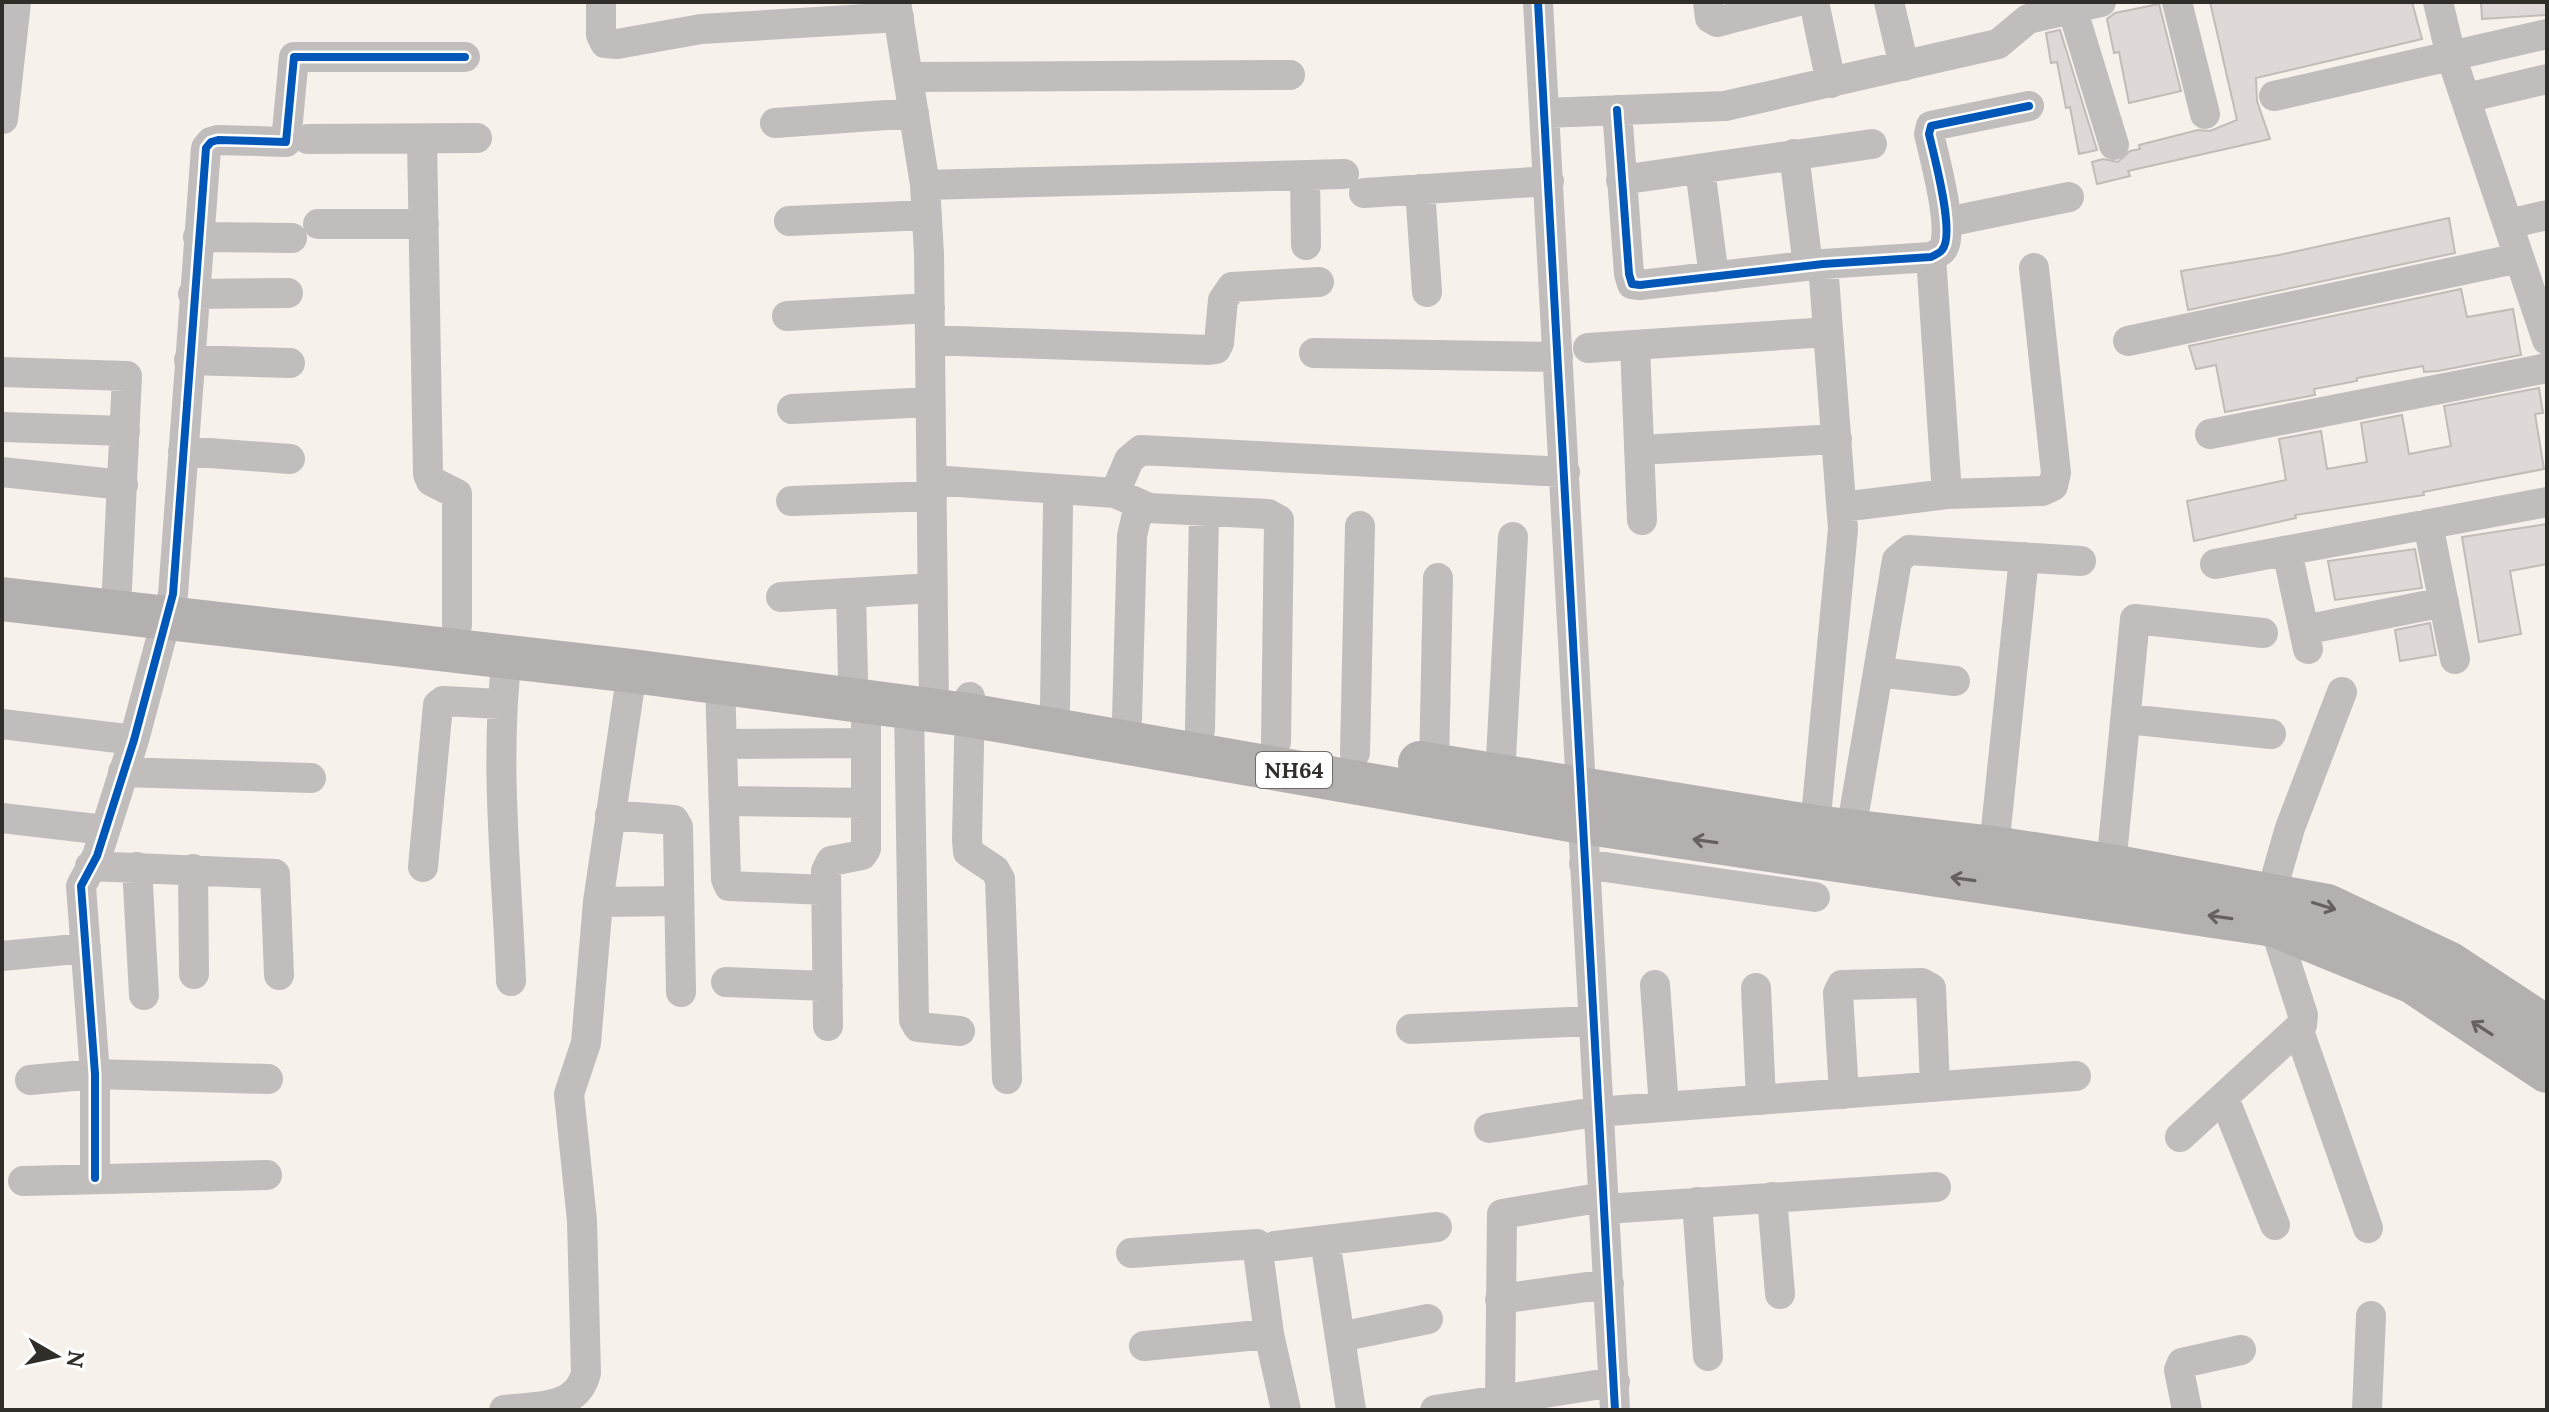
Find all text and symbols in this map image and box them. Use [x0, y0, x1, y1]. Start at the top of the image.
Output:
road number: NH64 [1256, 752, 1332, 788]
one-way arrow [1693, 832, 1719, 847]
one-way arrow [1950, 871, 1976, 886]
one-way arrow [2310, 899, 2336, 914]
one-way arrow [2208, 909, 2233, 924]
one-way arrow [2471, 1019, 2494, 1035]
north arrow [16, 1316, 96, 1396]
text: N [61, 1349, 91, 1370]

